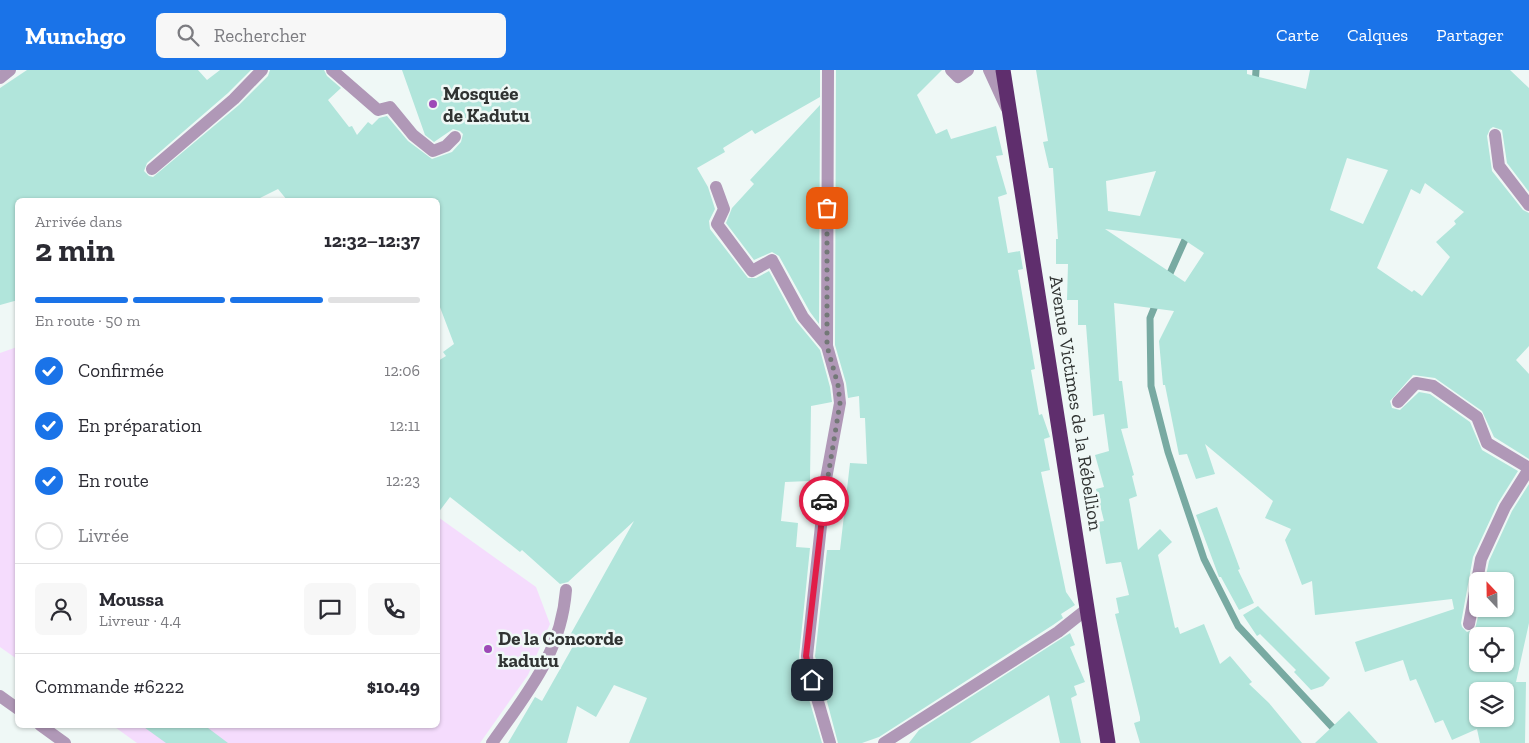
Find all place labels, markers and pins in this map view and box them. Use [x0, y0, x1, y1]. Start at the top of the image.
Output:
place label: Mosquée de Kadutu [443, 82, 530, 127]
marker: Mosquée de Kadutu [427, 98, 439, 110]
pin [806, 187, 848, 229]
place label: De la Concorde kadutu [498, 627, 623, 672]
marker: De la Concorde kadutu [482, 643, 494, 655]
pin [791, 659, 833, 701]

